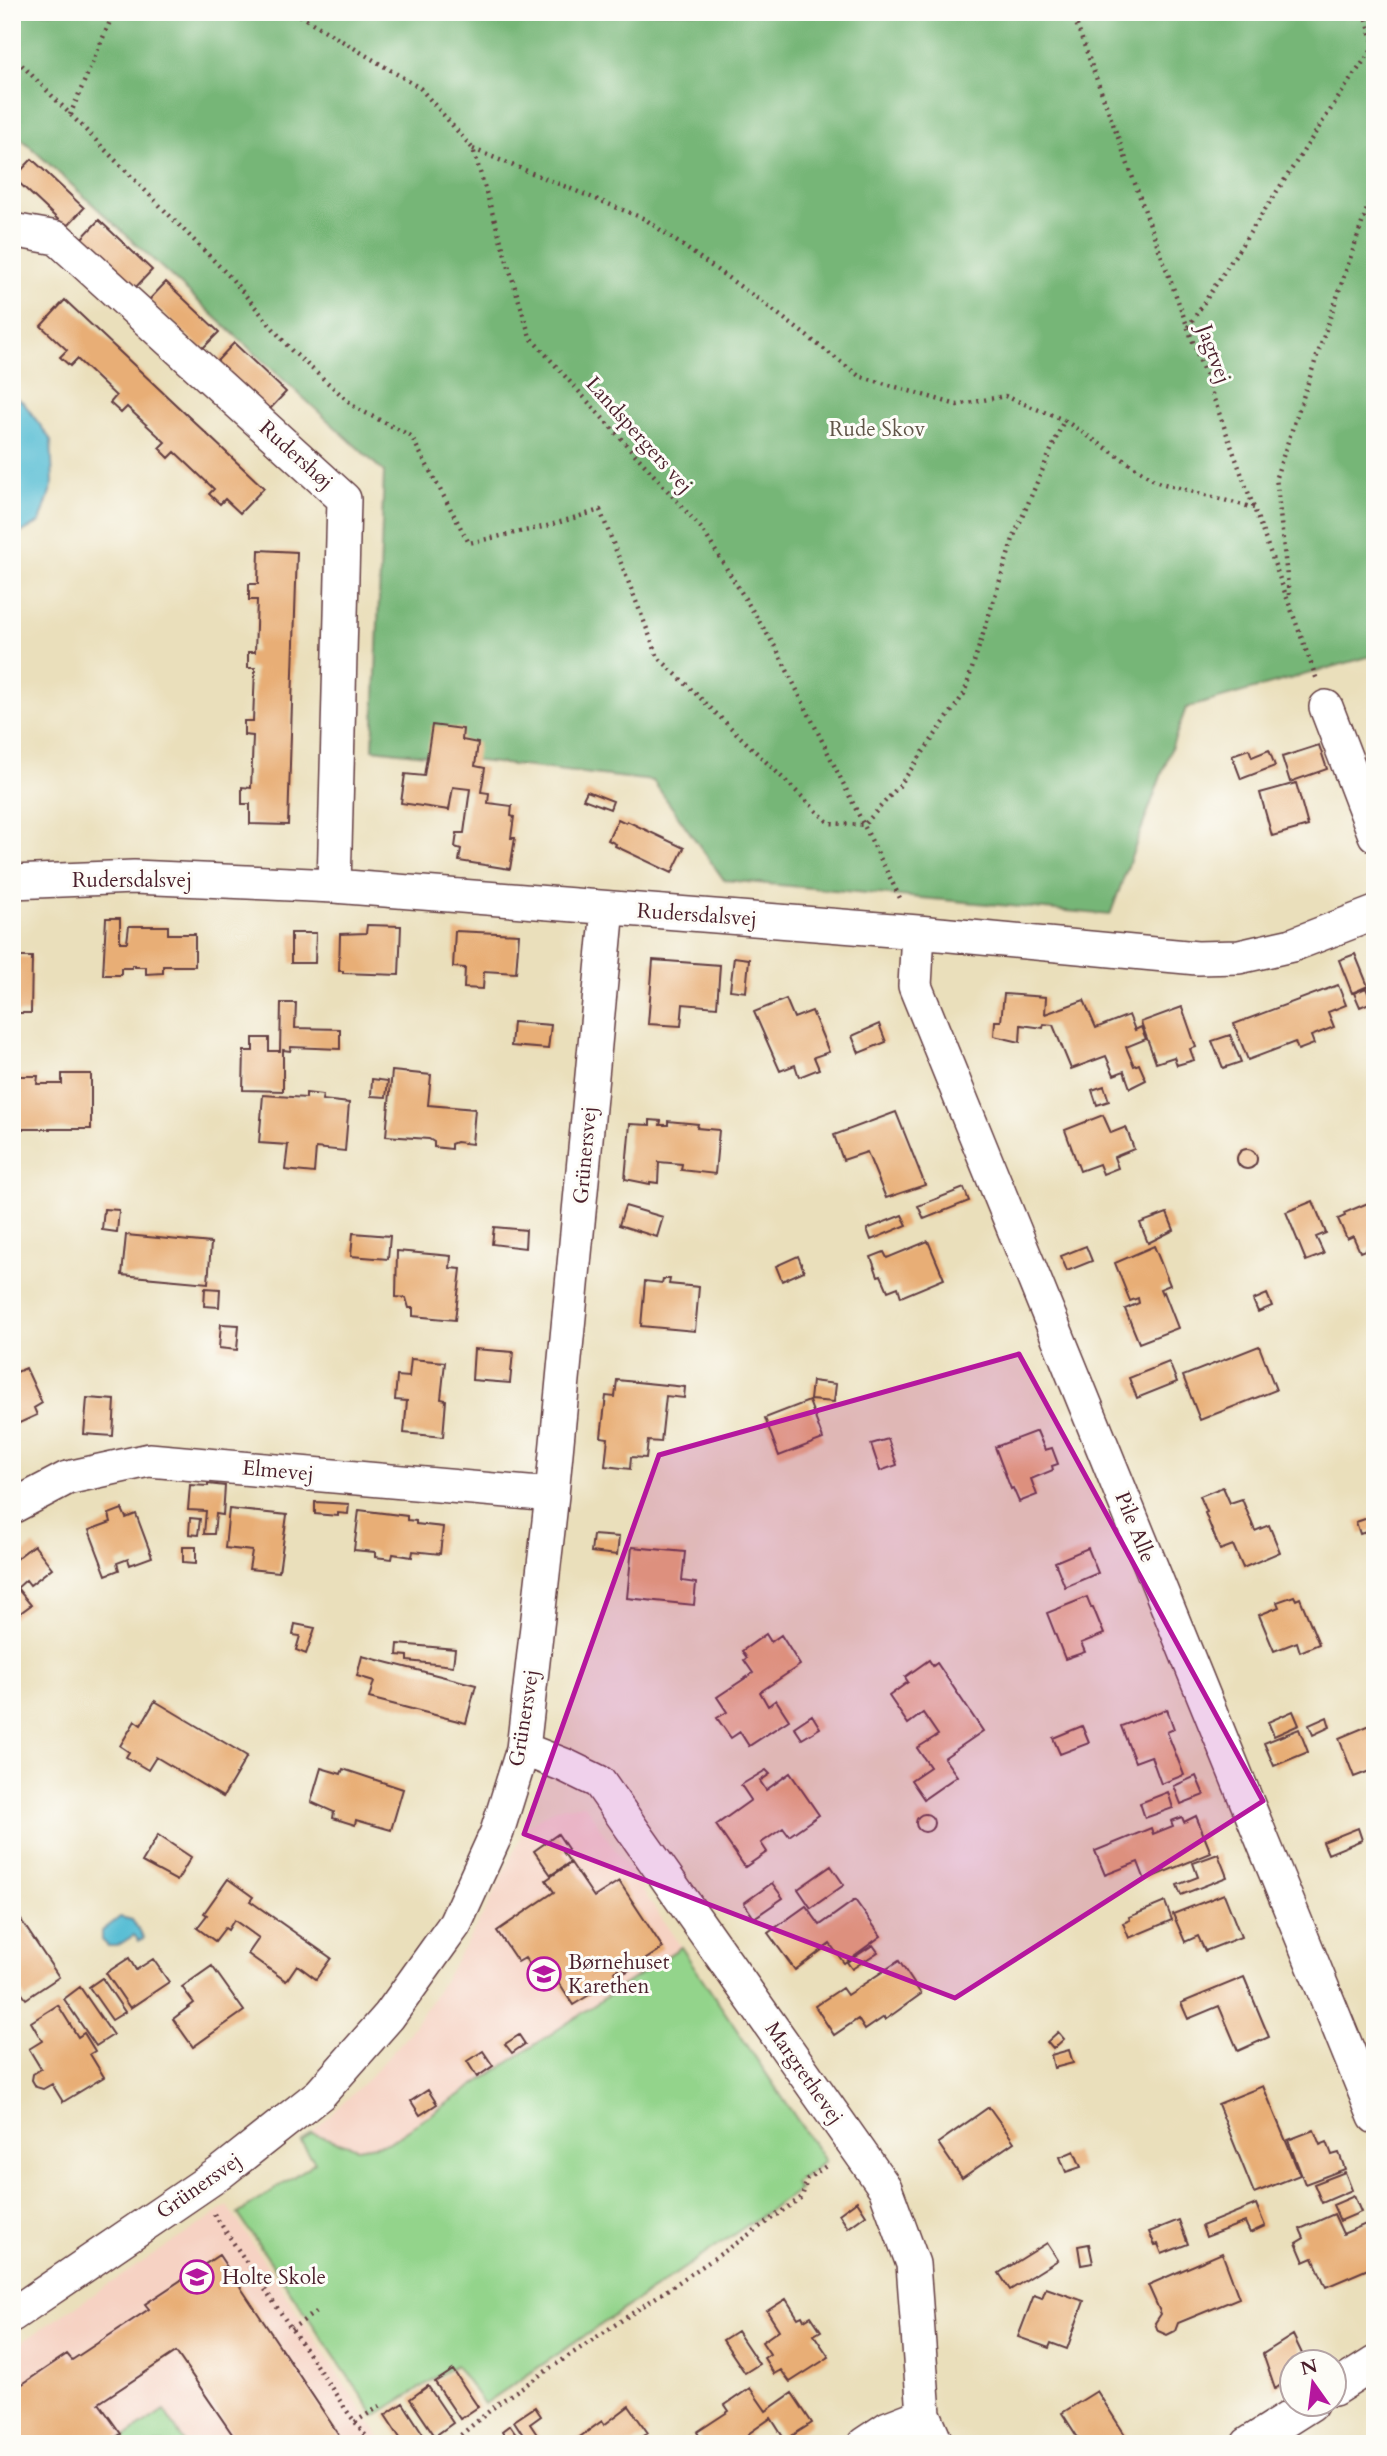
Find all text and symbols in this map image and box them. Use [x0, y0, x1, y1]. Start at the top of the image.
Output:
street label: Jagtvej [1189, 318, 1238, 387]
street label: Landspergers vej [579, 370, 699, 500]
street label: Rudershøj [253, 414, 339, 496]
park label: Rude Skov [829, 415, 925, 444]
street label: Rudersdalsvej [72, 866, 192, 895]
street label: Rudersdalsvej [636, 896, 758, 934]
street label: Grünersvej [566, 1105, 604, 1205]
street label: Elmevej [241, 1453, 315, 1489]
street label: Pile Alle [1108, 1487, 1162, 1567]
street label: Grünersvej [502, 1667, 546, 1769]
place label: Børnehuset Karethen [568, 1948, 670, 2001]
school or university icon: Børnehuset Karethen [525, 1955, 563, 1993]
street label: Margrethevej [758, 2016, 850, 2130]
street label: Grünersvej [151, 2146, 247, 2226]
school or university icon: Holte Skole [178, 2258, 216, 2296]
place label: Holte Skole [222, 2263, 326, 2292]
north arrow [1278, 2348, 1348, 2418]
text: N [1298, 2353, 1321, 2382]

